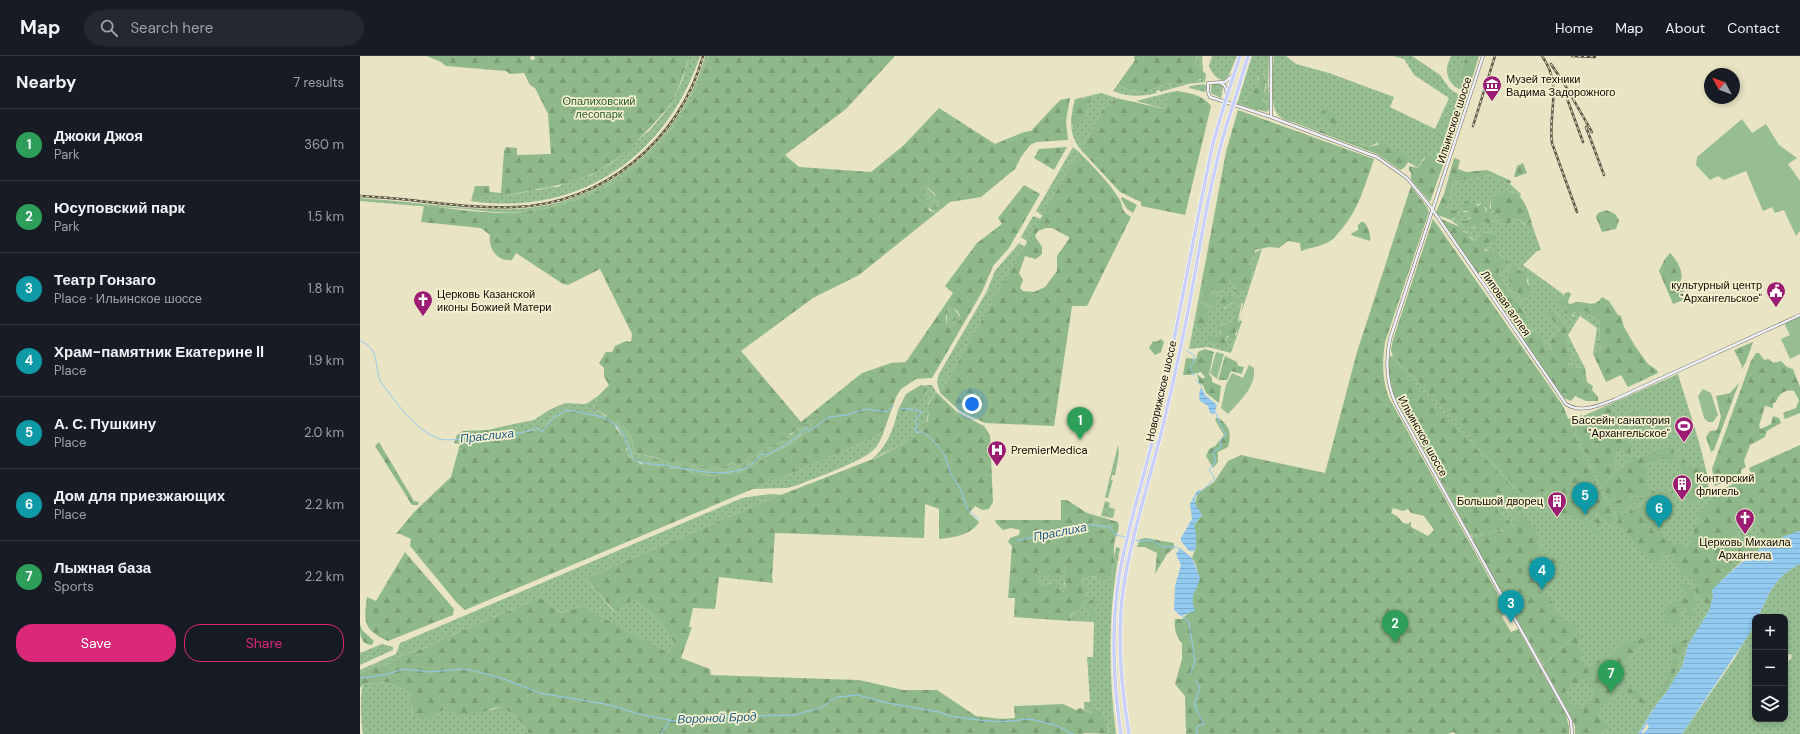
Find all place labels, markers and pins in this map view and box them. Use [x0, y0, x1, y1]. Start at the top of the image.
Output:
place label: Музей техники Вадима Задорожного [1506, 72, 1615, 99]
museum icon: Музей техники Вадима Задорожного [1481, 74, 1503, 102]
place label: культурный центр "Архангельское" [1671, 278, 1762, 305]
public building icon: культурный центр "Архангельское" [1765, 280, 1787, 308]
place label: Церковь Казанской иконы Божией Матери [437, 287, 551, 314]
church icon: Церковь Казанской иконы Божией Матери [412, 289, 434, 317]
pin: 1 [1067, 407, 1093, 440]
place label: Бассейн санатория "Архангельское" [1572, 413, 1670, 440]
sports icon: Бассейн санатория "Архангельское" [1673, 415, 1695, 443]
hospital icon: PremierMedica [986, 439, 1008, 467]
place label: PremierMedica [1011, 443, 1088, 457]
place label: Конторский флигель [1696, 471, 1754, 498]
building icon: Конторский флигель [1671, 473, 1693, 501]
pin: 5 [1572, 482, 1598, 515]
building icon: Большой дворец [1546, 490, 1568, 518]
place label: Большой дворец [1457, 494, 1544, 508]
pin: 6 [1646, 495, 1672, 528]
church icon: Церковь Михаила Архангела [1734, 507, 1756, 535]
place label: Церковь Михаила Архангела [1699, 535, 1792, 562]
pin: 4 [1529, 557, 1555, 590]
pin: 3 [1498, 590, 1524, 623]
pin: 2 [1382, 610, 1408, 643]
pin: 7 [1598, 660, 1624, 693]

